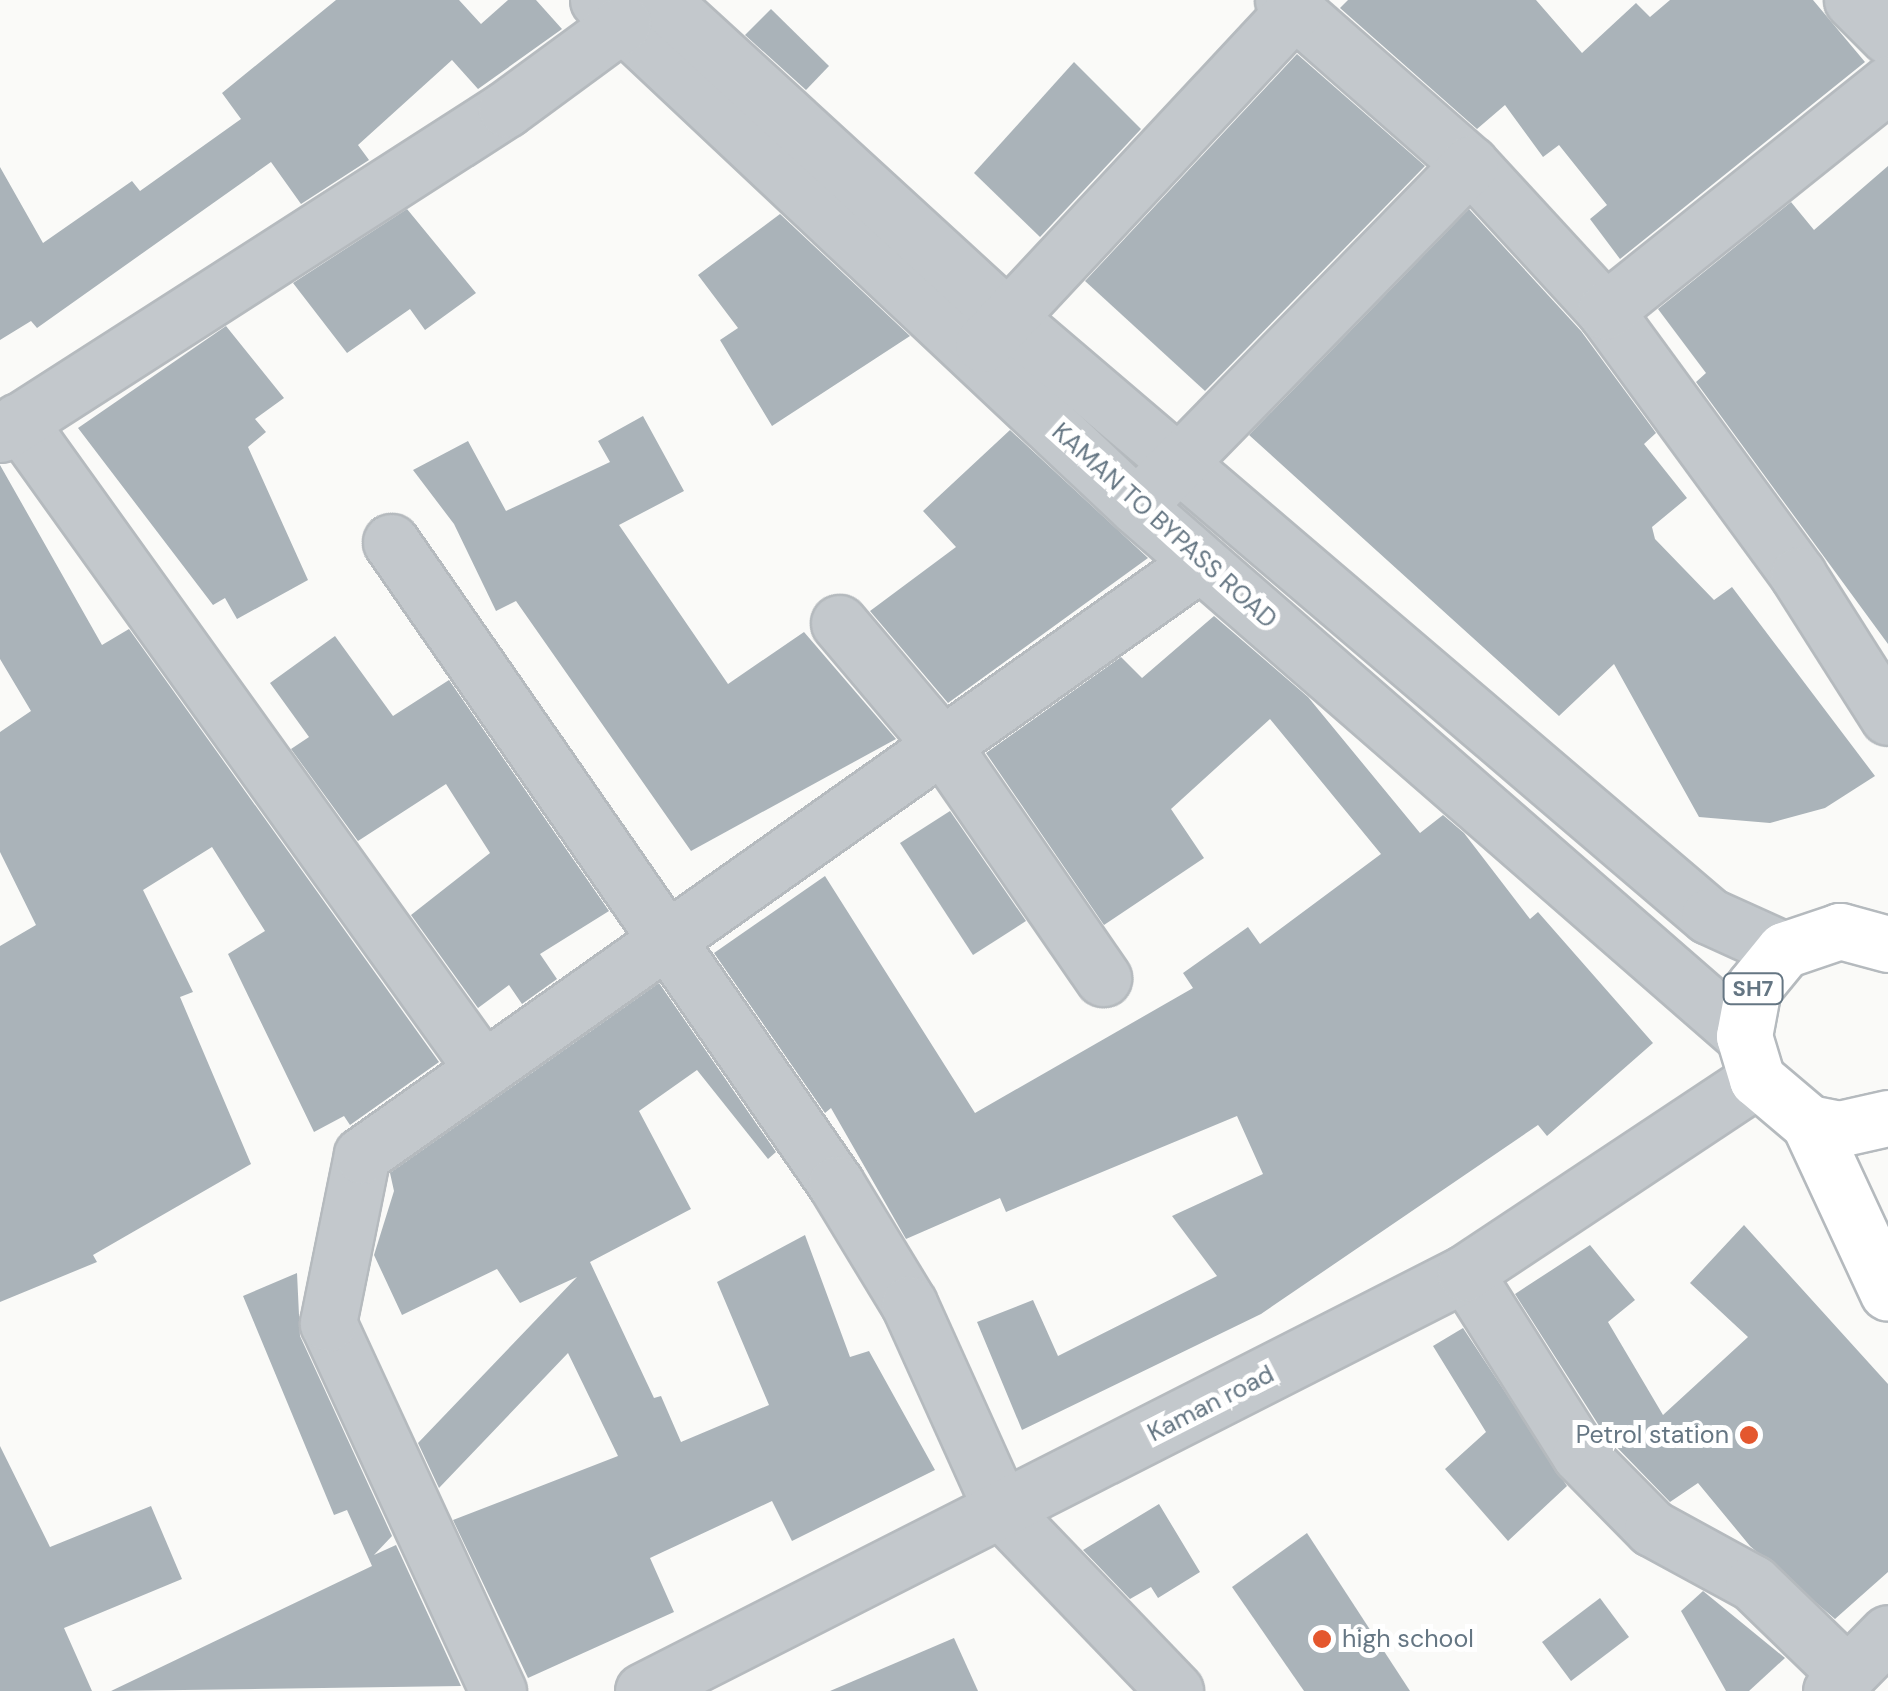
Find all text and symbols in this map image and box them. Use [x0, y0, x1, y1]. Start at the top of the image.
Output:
street label: KAMAN TO BYPASS ROAD [1045, 417, 1283, 635]
road number: SH7 [1720, 972, 1786, 1006]
street label: Kaman road [1143, 1359, 1279, 1449]
place label: Petrol station [1576, 1420, 1729, 1450]
marker: Petrol station [1738, 1424, 1760, 1446]
place label: high school [1342, 1624, 1474, 1654]
marker: high school [1311, 1628, 1333, 1650]

